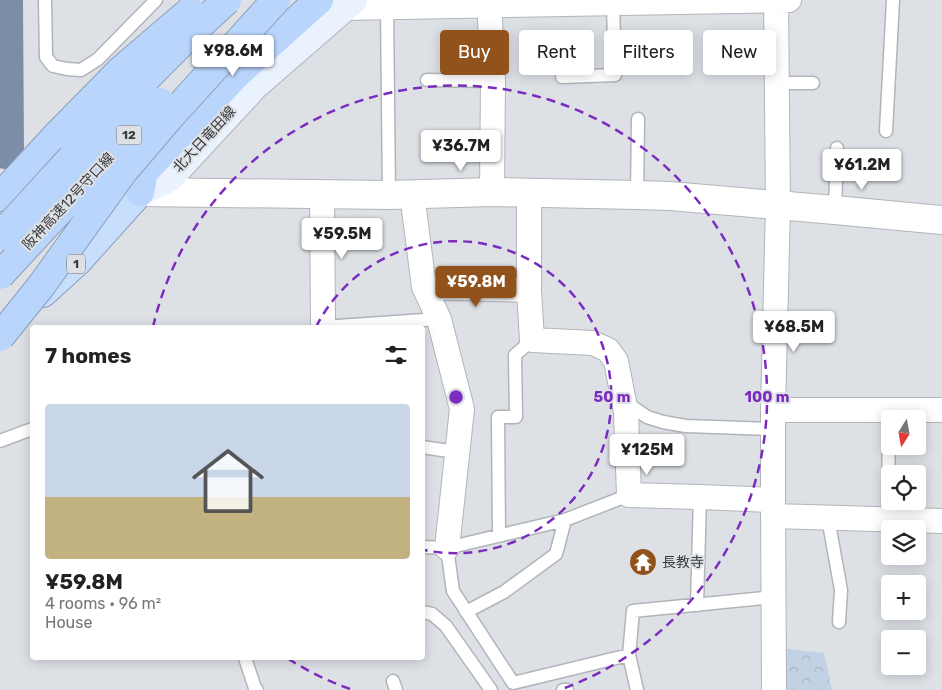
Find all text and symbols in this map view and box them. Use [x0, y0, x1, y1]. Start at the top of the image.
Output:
chip: Buy [440, 30, 509, 75]
chip: Rent [519, 30, 594, 75]
chip: Filters [604, 30, 693, 75]
chip: New [703, 30, 776, 75]
pin: ¥98.6M [192, 34, 274, 77]
text: ¥98.6M [203, 41, 263, 60]
street label: 北大日竜田線 [170, 103, 239, 176]
road number: 12 [116, 126, 142, 144]
pin: ¥36.7M [420, 130, 502, 172]
text: ¥36.7M [432, 136, 490, 155]
pin: ¥61.2M [821, 148, 903, 191]
street label: 阪神高速12号守口線 [19, 149, 118, 253]
text: ¥61.2M [833, 155, 891, 174]
pin: ¥59.5M [301, 218, 383, 260]
text: ¥59.5M [313, 224, 371, 243]
road number: 1 [67, 254, 85, 274]
pin: ¥59.8M [435, 266, 517, 308]
text: ¥59.8M [446, 272, 506, 291]
pin: ¥68.5M [753, 310, 835, 353]
text: ¥68.5M [764, 317, 824, 336]
icon: filters [382, 341, 410, 369]
text: 7 homes [45, 343, 131, 368]
centre of rings [447, 388, 465, 406]
text: 50 m [594, 388, 630, 406]
text: 100 m [745, 388, 789, 406]
north arrow [881, 410, 926, 455]
map controls [881, 410, 926, 675]
pin: ¥125M [612, 434, 682, 476]
icon: home [183, 436, 273, 526]
text: ¥125M [621, 440, 673, 459]
button: locate [881, 465, 926, 510]
button: layers [881, 520, 926, 565]
temple icon: 長教寺 [628, 547, 658, 577]
place label: 長教寺 [662, 554, 704, 571]
text: ¥59.8M [45, 569, 123, 594]
button: + [881, 575, 926, 620]
text: 4 rooms · 96 m² [45, 594, 161, 613]
text: House [45, 613, 92, 632]
button: − [881, 630, 926, 675]

